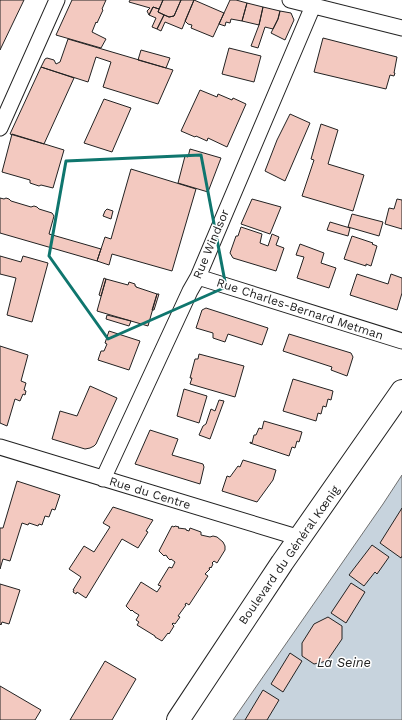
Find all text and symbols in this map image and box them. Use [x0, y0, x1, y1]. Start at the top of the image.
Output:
street label: Rue Windsor [190, 207, 232, 281]
street label: Rue Charles-Bernard Metman [215, 275, 385, 343]
street label: Rue du Centre [108, 474, 192, 512]
street label: Boulevard du Général Kœnig [236, 482, 343, 627]
water label: La Seine [317, 655, 371, 670]

